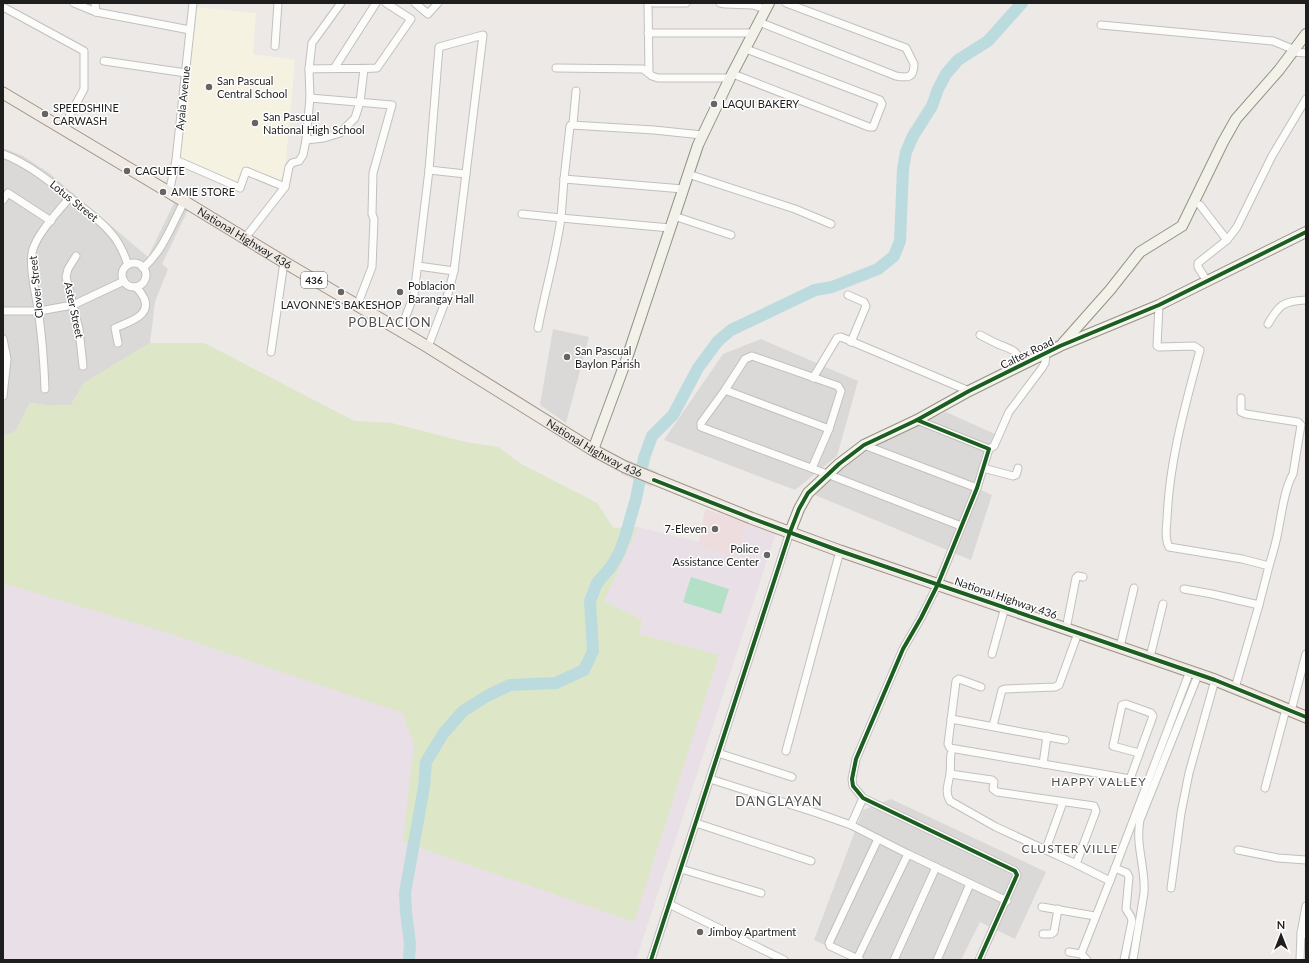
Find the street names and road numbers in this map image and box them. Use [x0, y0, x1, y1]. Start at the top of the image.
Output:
street label: Ayala Avenue [173, 65, 192, 131]
street label: Lotus Street [48, 177, 101, 224]
street label: National Highway 436 [196, 204, 294, 271]
street label: Clover Street [26, 255, 45, 319]
road number: 436 [301, 272, 327, 288]
street label: Aster Street [62, 280, 87, 339]
street label: Caltex Road [998, 334, 1056, 371]
street label: National Highway 436 [544, 416, 644, 479]
street label: National Highway 436 [953, 574, 1059, 621]

